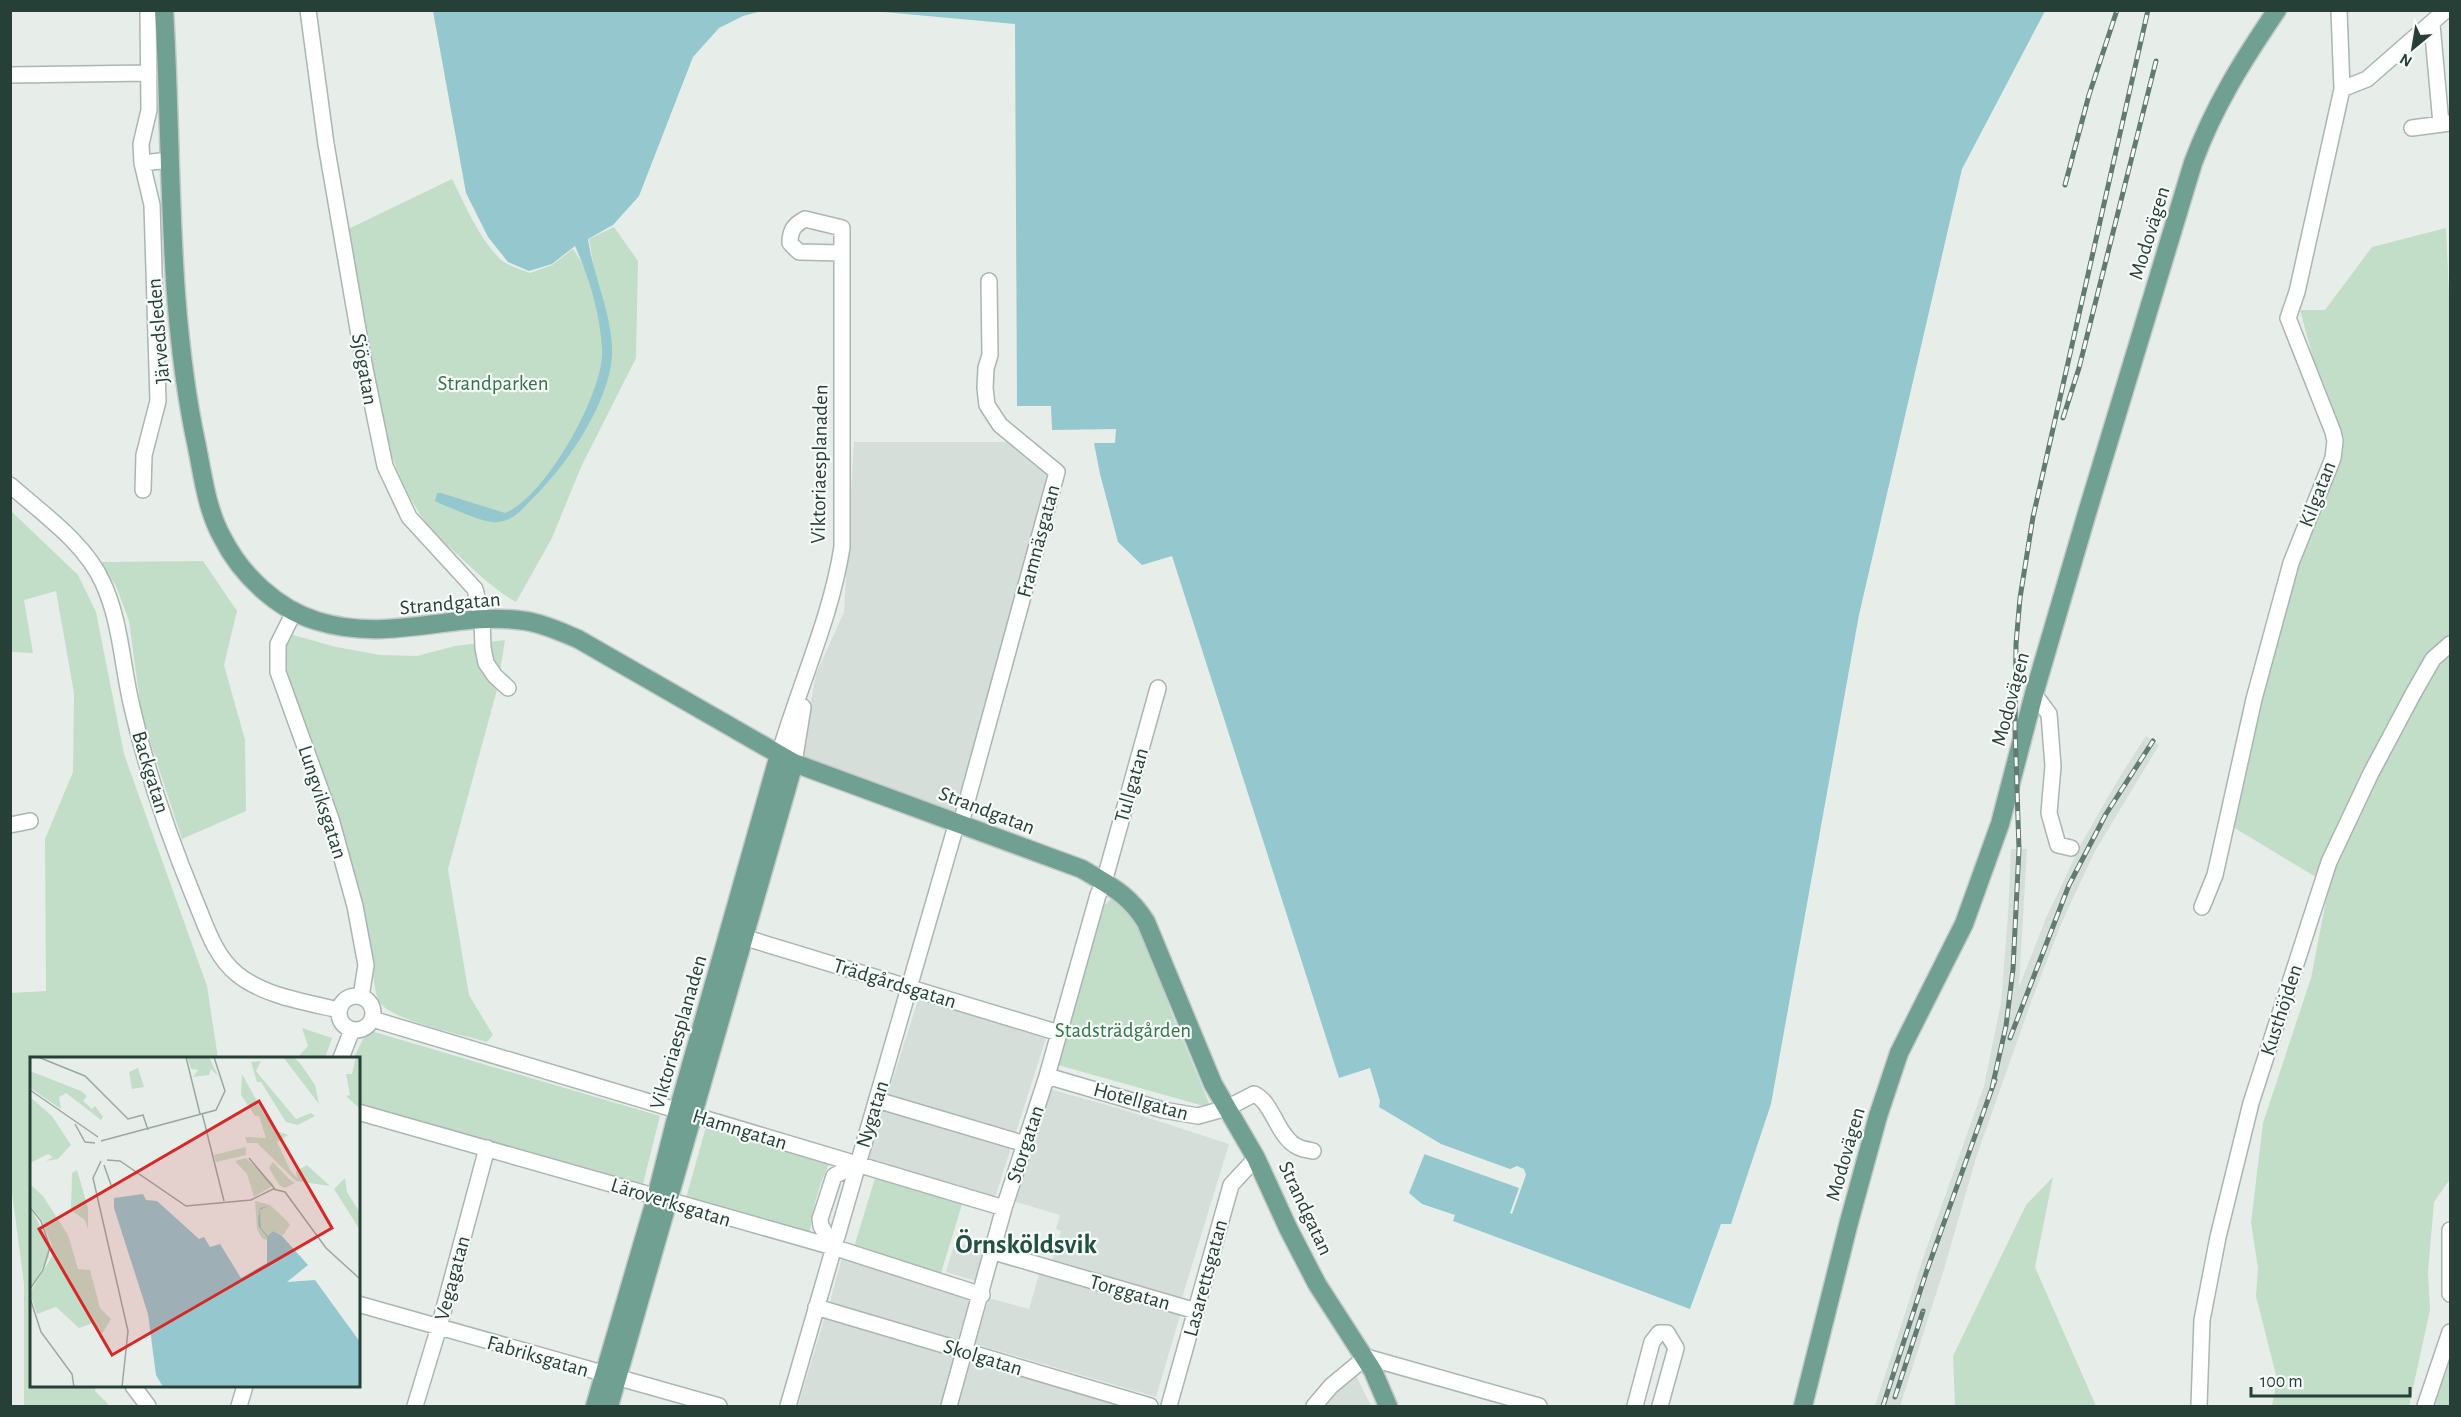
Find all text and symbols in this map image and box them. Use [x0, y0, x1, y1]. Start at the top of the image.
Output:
north arrow [2383, 18, 2443, 78]
text: N [2397, 50, 2415, 70]
street label: Modovägen [2125, 184, 2174, 282]
street label: Järvedsleden [143, 277, 174, 385]
street label: Sjögatan [348, 332, 381, 406]
park label: Strandparken [437, 373, 549, 394]
street label: Viktoriaesplanaden [808, 384, 831, 544]
street label: Kilgatan [2295, 458, 2340, 530]
street label: Framnäsgatan [1013, 482, 1064, 600]
street label: Strandgatan [399, 589, 501, 618]
street label: Modovägen [1988, 650, 2033, 748]
street label: Backgatan [128, 728, 173, 816]
street label: Lungviksgatan [294, 743, 351, 862]
street label: Tullgatan [1111, 745, 1152, 825]
street label: Strandgatan [936, 783, 1038, 838]
street label: Viktoriaesplanaden [646, 953, 711, 1112]
street label: Trädgårdsgatan [831, 955, 959, 1012]
street label: Kusthöjden [2257, 962, 2306, 1058]
park label: Stadsträdgården [1055, 1020, 1191, 1041]
inset map [30, 1057, 360, 1387]
street label: Nygatan [852, 1078, 893, 1150]
street label: Hotellgatan [1091, 1079, 1191, 1124]
street label: Storgatan [1003, 1103, 1048, 1185]
street label: Hamngatan [690, 1105, 790, 1154]
street label: Modovägen [1822, 1105, 1869, 1203]
street label: Strandgatan [1275, 1158, 1336, 1258]
street label: Läroverksgatan [608, 1174, 733, 1231]
street label: Lasarettsgatan [1180, 1217, 1231, 1339]
district label: Örnsköldsvik [955, 1229, 1097, 1258]
street label: Vegagatan [431, 1234, 474, 1323]
street label: Torggatan [1087, 1271, 1173, 1314]
street label: Fabriksgatan [485, 1332, 591, 1381]
street label: Skolgatan [941, 1336, 1025, 1379]
scale bar [2251, 1360, 2410, 1398]
text: 100 m [2260, 1373, 2303, 1391]

